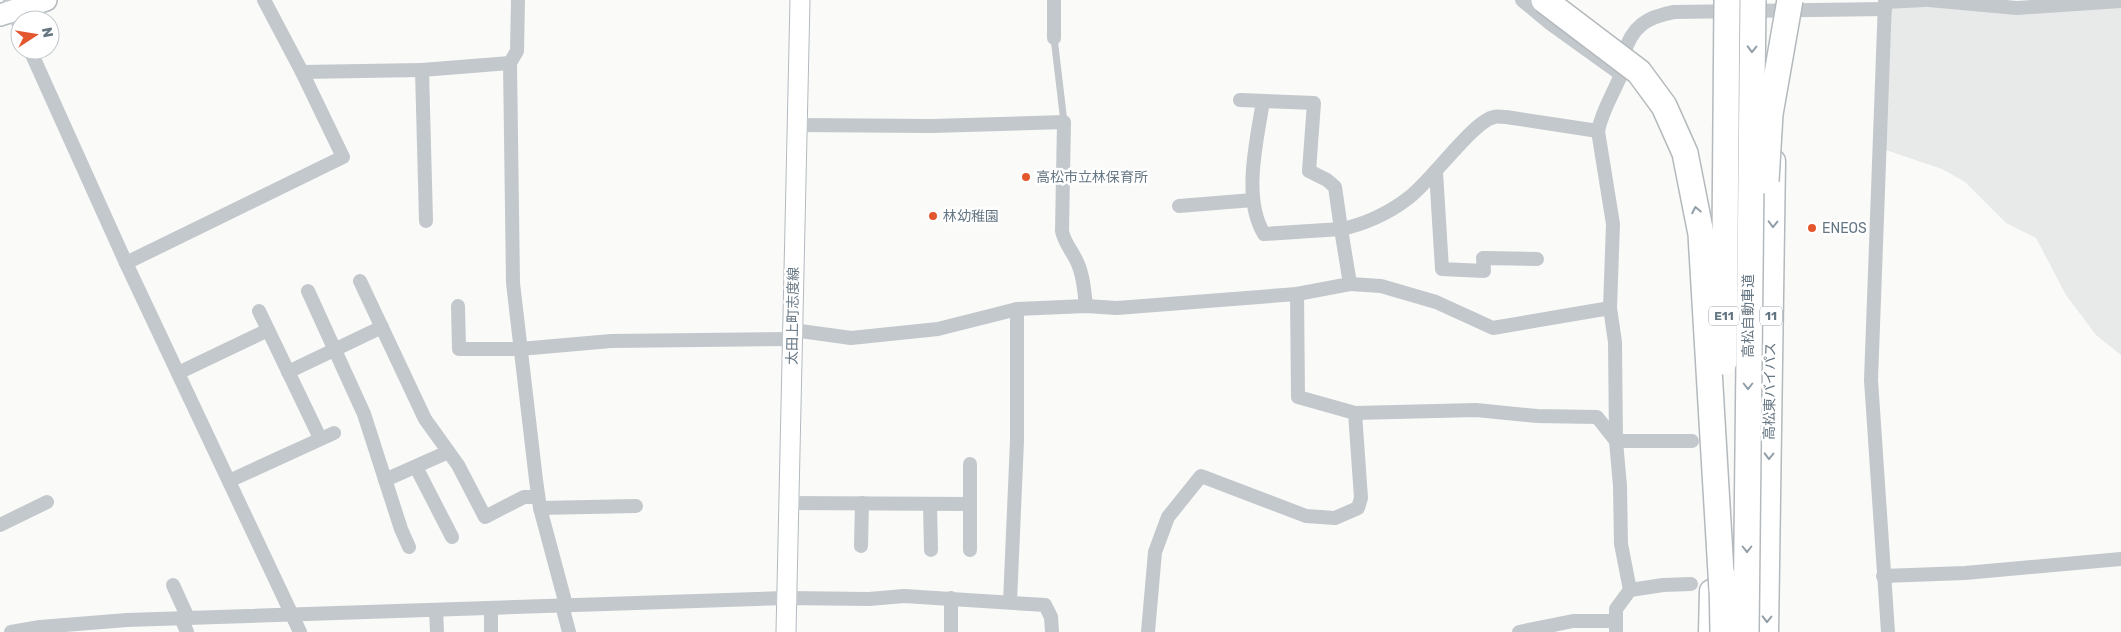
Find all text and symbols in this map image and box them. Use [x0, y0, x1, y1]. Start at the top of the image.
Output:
north arrow [10, 10, 60, 60]
text: N [38, 26, 57, 39]
one-way arrow [1747, 45, 1757, 53]
place label: 高松市立林保育所 [1036, 169, 1148, 186]
marker: 高松市立林保育所 [1020, 171, 1032, 183]
one-way arrow [1691, 205, 1702, 214]
place label: 林幼稚園 [943, 208, 999, 225]
marker: 林幼稚園 [927, 210, 939, 222]
one-way arrow [1768, 220, 1778, 228]
place label: ENEOS [1822, 220, 1867, 237]
marker: ENEOS [1806, 222, 1818, 234]
street label: 太田上町志度線 [784, 267, 802, 365]
street label: 高松自動車道 [1740, 274, 1757, 358]
road number: E11 [1709, 306, 1739, 326]
road number: 11 [1760, 306, 1782, 326]
street label: 高松東バイパス [1761, 342, 1779, 440]
one-way arrow [1743, 382, 1753, 390]
one-way arrow [1764, 452, 1774, 460]
one-way arrow [1742, 545, 1752, 553]
one-way arrow [1762, 615, 1772, 623]

